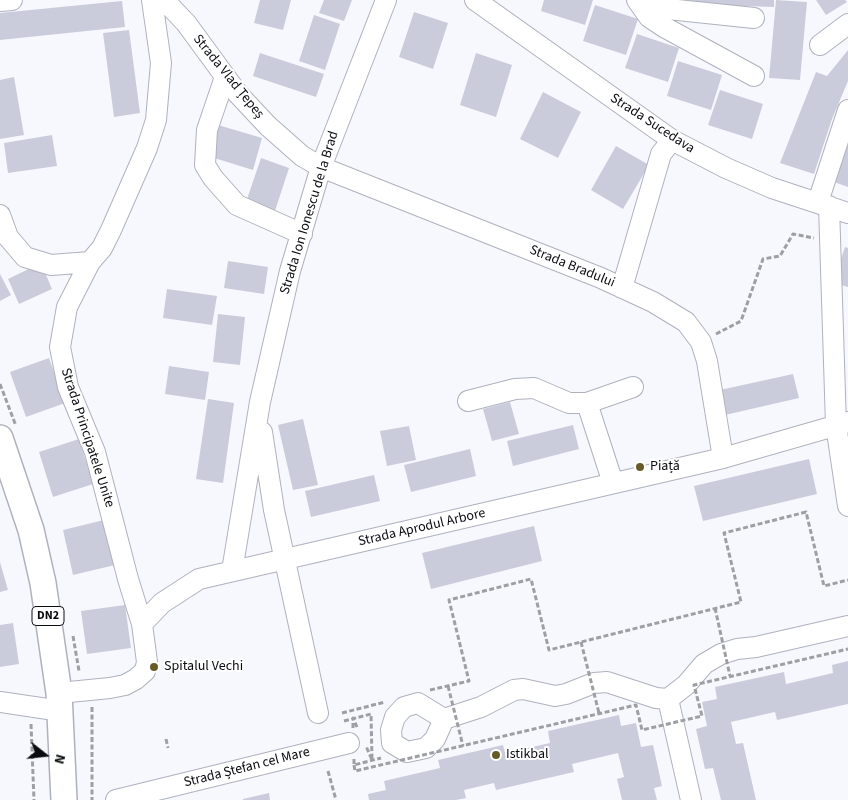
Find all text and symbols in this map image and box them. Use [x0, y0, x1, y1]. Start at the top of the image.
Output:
street label: Strada Vlad Țepeș [189, 31, 267, 123]
street label: Strada Sucedava [607, 90, 697, 158]
street label: Strada Ion Ionescu de la Brad [277, 129, 343, 297]
street label: Strada Bradului [527, 242, 617, 292]
street label: Strada Principatele Unite [57, 366, 117, 510]
place label: Piață [650, 459, 680, 475]
marker: Piață [634, 461, 646, 473]
street label: Strada Aprodul Arbore [357, 505, 487, 551]
road number: DN2 [32, 606, 64, 626]
place label: Spitalul Vechi [164, 659, 243, 675]
marker: Spitalul Vechi [148, 661, 160, 673]
north arrow [20, 730, 70, 780]
street label: Strada Ștefan cel Mare [182, 744, 312, 792]
place label: Istikbal [506, 747, 549, 763]
marker: Istikbal [490, 749, 502, 761]
text: N [49, 752, 70, 766]

